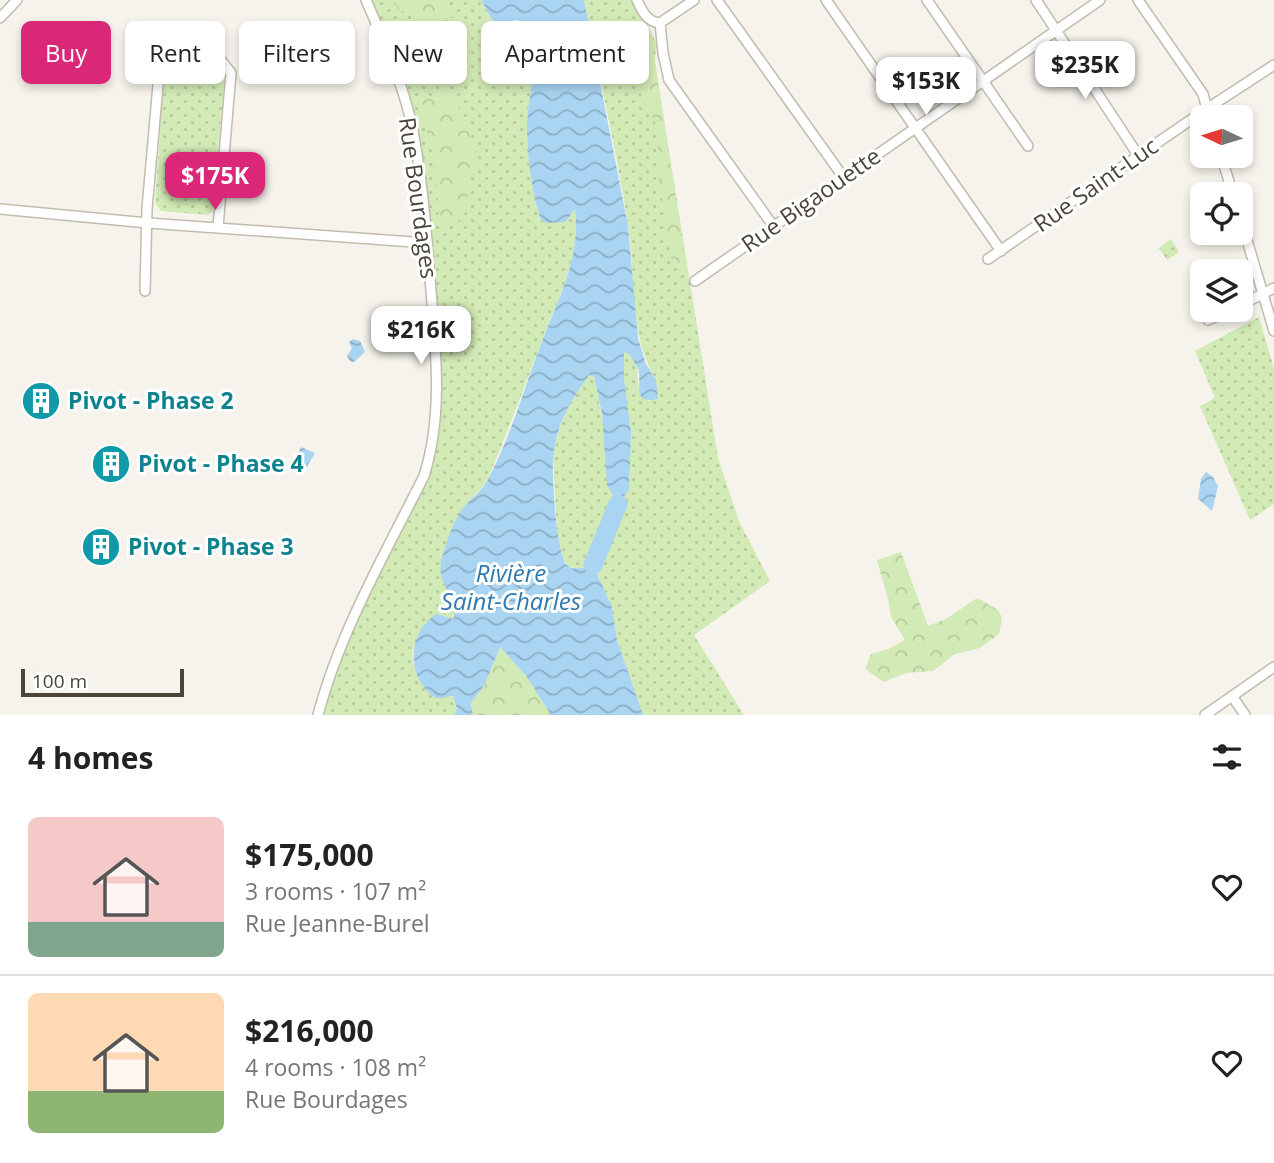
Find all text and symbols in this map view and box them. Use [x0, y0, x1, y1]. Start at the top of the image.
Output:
chip: Buy [21, 21, 111, 84]
chip: Rent [125, 21, 225, 84]
chip: Filters [239, 21, 355, 84]
chip: New [369, 21, 467, 84]
chip: Apartment [481, 21, 649, 84]
pin: $235K [1036, 42, 1134, 101]
text: $235K [1051, 48, 1119, 80]
pin: $153K [877, 58, 975, 117]
text: $153K [892, 64, 960, 96]
north arrow [1190, 105, 1253, 168]
map controls [1190, 105, 1253, 322]
street label: Rue Bourdages [392, 115, 446, 281]
street label: Rue Saint-Luc [1027, 129, 1164, 239]
street label: Rue Bigaouette [734, 139, 886, 259]
pin: $175K [166, 152, 264, 212]
text: $175K [181, 159, 249, 191]
button: locate [1190, 182, 1253, 245]
button: layers [1190, 259, 1253, 322]
pin: $216K [372, 306, 470, 366]
text: $216K [387, 313, 455, 345]
building icon: Pivot - Phase 2 [20, 380, 62, 422]
place label: Pivot - Phase 2 [68, 384, 234, 416]
building icon: Pivot - Phase 4 [90, 443, 132, 485]
place label: Pivot - Phase 4 [138, 447, 304, 479]
building icon: Pivot - Phase 3 [80, 526, 122, 568]
place label: Pivot - Phase 3 [128, 530, 294, 562]
water label: Rivière Saint-Charles [441, 556, 581, 617]
scale bar [21, 666, 184, 698]
text: 100 m [32, 668, 87, 694]
text: 4 homes [28, 737, 153, 778]
icon: filters [1208, 738, 1246, 776]
text: $175,000 [245, 834, 374, 875]
icon: home [84, 845, 168, 929]
icon: heart [1208, 868, 1246, 906]
text: 3 rooms · 107 m² [245, 875, 426, 907]
text: Rue Jeanne-Burel [245, 907, 430, 939]
text: $216,000 [245, 1010, 374, 1051]
icon: home [84, 1021, 168, 1105]
icon: heart [1208, 1044, 1246, 1082]
text: 4 rooms · 108 m² [245, 1051, 426, 1083]
text: Rue Bourdages [245, 1083, 408, 1115]

